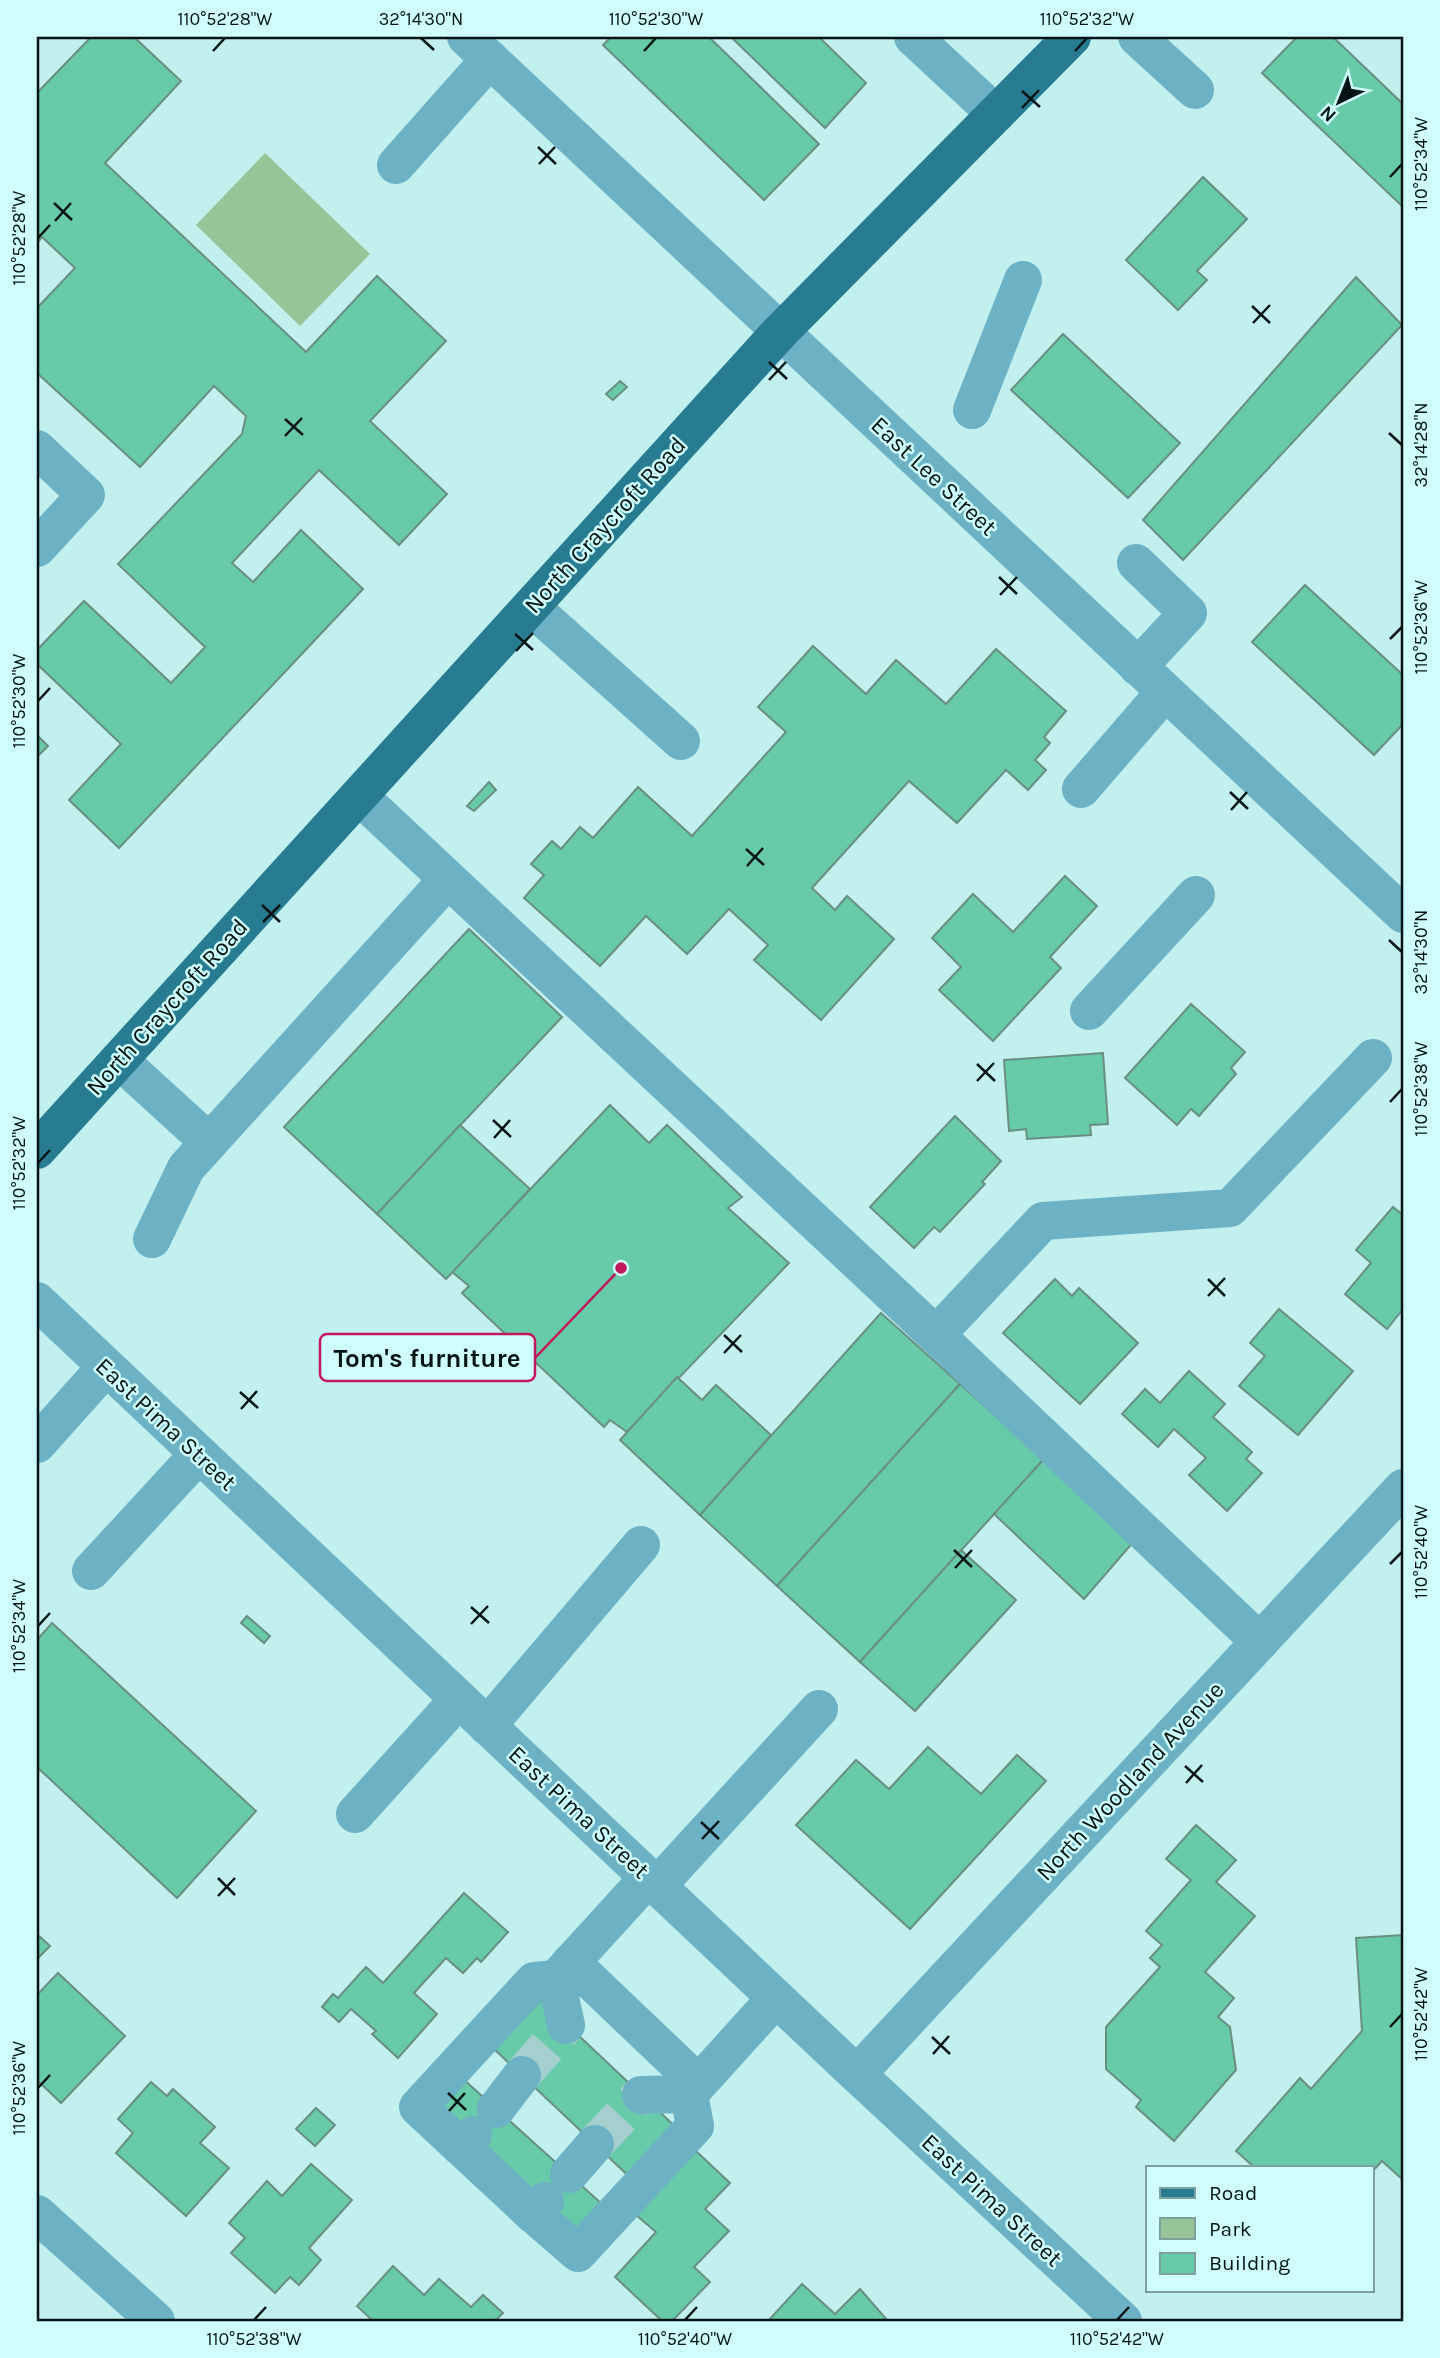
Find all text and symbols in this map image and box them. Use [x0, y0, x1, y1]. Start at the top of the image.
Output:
text: 110°52'28"W [178, 8, 272, 30]
text: 32°14'30"N [379, 8, 463, 30]
text: 110°52'30"W [609, 8, 703, 30]
text: 110°52'32"W [1040, 8, 1134, 30]
north arrow [1304, 66, 1374, 136]
text: N [1316, 101, 1341, 126]
text: 110°52'34"W [1410, 117, 1432, 211]
text: 110°52'28"W [8, 191, 30, 285]
text: 32°14'28"N [1410, 403, 1432, 487]
street label: East Lee Street [865, 411, 1003, 541]
street label: North Craycroft Road [518, 431, 692, 619]
text: 110°52'36"W [1410, 580, 1432, 674]
text: 110°52'30"W [8, 654, 30, 748]
text: 32°14'30"N [1410, 910, 1432, 994]
street label: North Craycroft Road [80, 913, 254, 1101]
text: 110°52'38"W [1410, 1041, 1432, 1137]
text: 110°52'32"W [8, 1116, 30, 1210]
callout: Tom's furniture [320, 1334, 535, 1381]
text: Tom's furniture [333, 1343, 521, 1374]
street label: East Pima Street [90, 1352, 242, 1496]
text: 110°52'40"W [1410, 1505, 1432, 1599]
text: 110°52'34"W [8, 1579, 30, 1673]
street label: North Woodland Avenue [1030, 1676, 1230, 1886]
street label: East Pima Street [503, 1740, 655, 1884]
text: 110°52'42"W [1410, 1967, 1432, 2061]
text: 110°52'36"W [8, 2041, 30, 2135]
street label: East Pima Street [916, 2128, 1068, 2272]
legend [1146, 2166, 1374, 2292]
text: Road [1209, 2181, 1257, 2205]
text: Park [1209, 2217, 1252, 2241]
text: Building [1209, 2251, 1290, 2275]
text: 110°52'38"W [206, 2328, 302, 2350]
text: 110°52'40"W [638, 2328, 732, 2350]
text: 110°52'42"W [1070, 2328, 1164, 2350]

